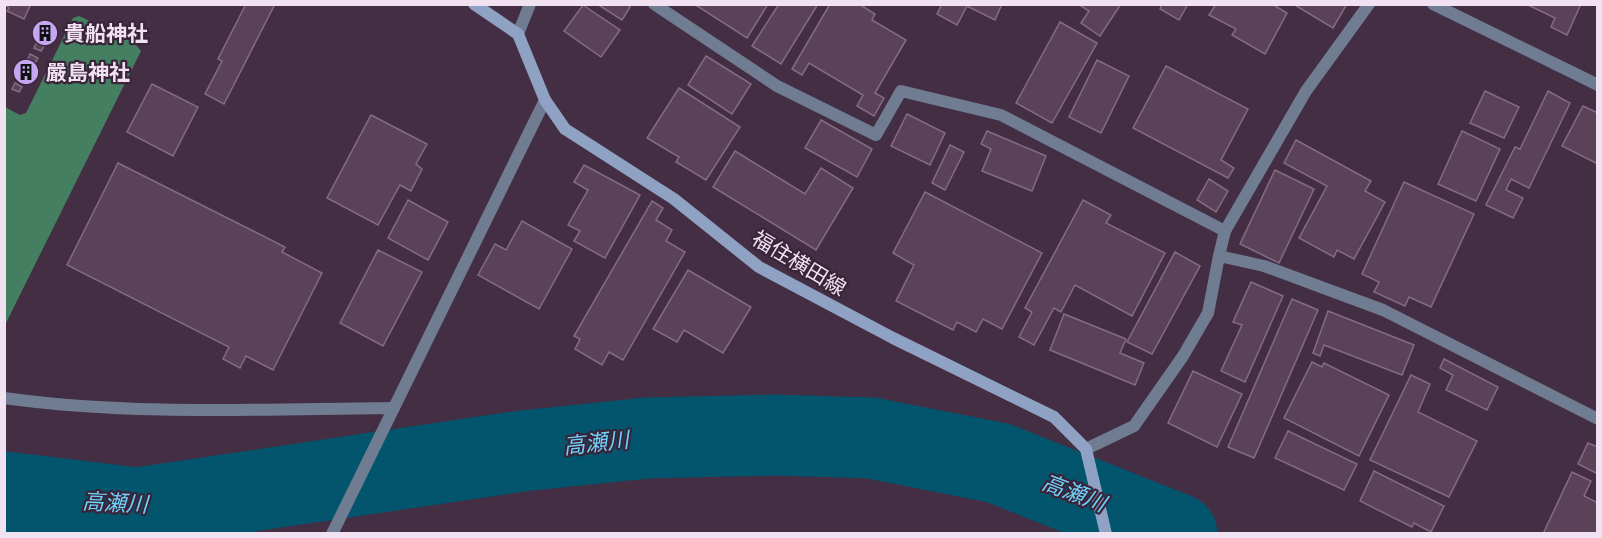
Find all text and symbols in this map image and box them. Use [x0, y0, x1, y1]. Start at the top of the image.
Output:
building icon: 貴船神社 [30, 18, 60, 48]
place label: 貴船神社 [64, 21, 148, 46]
building icon: 嚴島神社 [11, 57, 41, 87]
place label: 嚴島神社 [46, 60, 130, 85]
street label: 福住横田線 [748, 225, 850, 301]
water label: 高瀬川 [562, 426, 632, 460]
water label: 高瀬川 [1038, 469, 1112, 518]
water label: 高瀬川 [81, 488, 151, 518]

